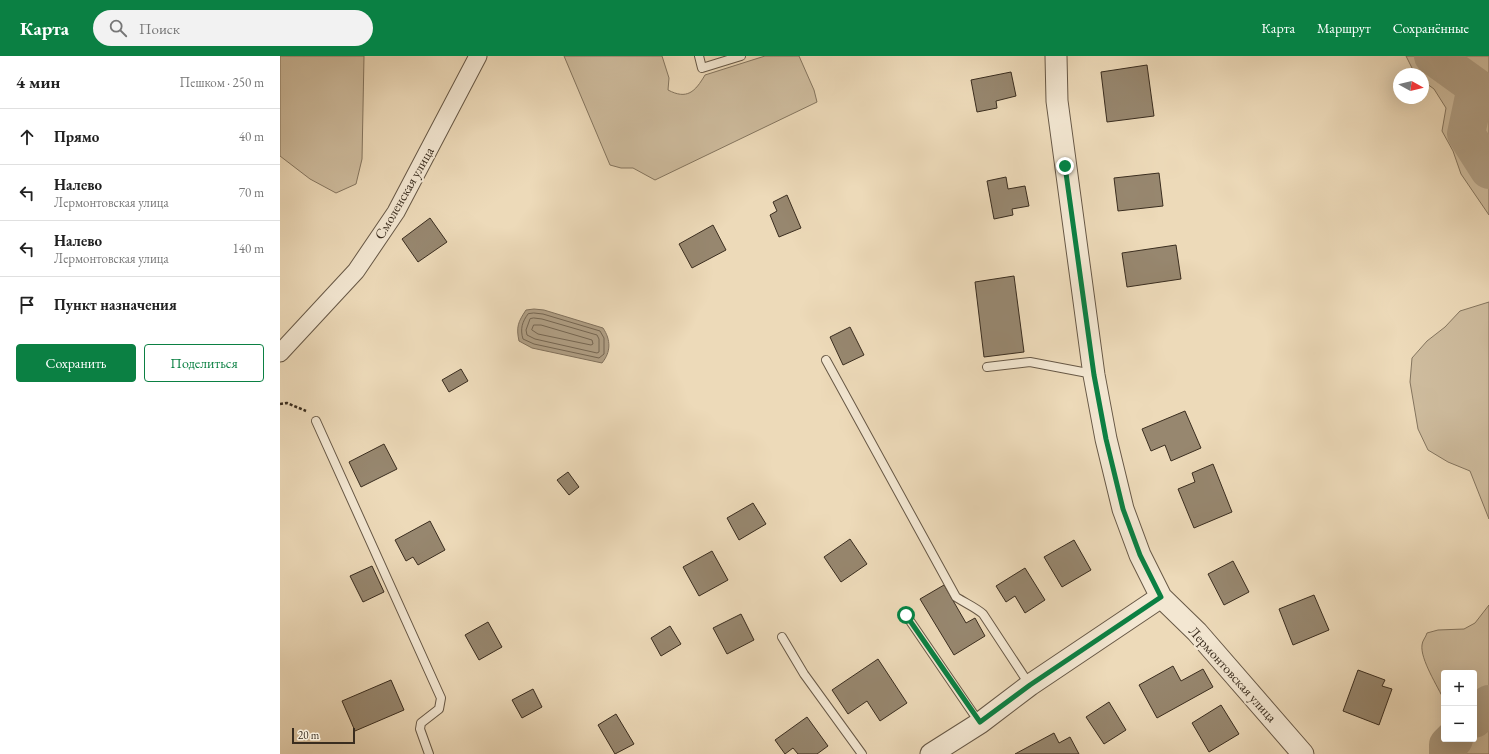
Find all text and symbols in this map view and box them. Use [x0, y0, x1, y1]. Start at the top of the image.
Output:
search box [93, 10, 373, 46]
text: Карта [20, 16, 69, 41]
icon: search [107, 17, 129, 39]
text: Поиск [139, 19, 180, 38]
text: Карта [1262, 19, 1295, 37]
text: Маршрут [1317, 19, 1371, 37]
text: Сохранённые [1393, 19, 1469, 37]
north arrow [1393, 68, 1429, 104]
text: 4 мин [16, 71, 60, 93]
text: Пешком · 250 m [180, 74, 264, 91]
icon: ahead [16, 126, 38, 148]
text: Прямо [54, 127, 99, 146]
text: 40 m [239, 128, 264, 145]
street label: Смоленская улица [370, 143, 438, 243]
route end [1056, 157, 1074, 175]
text: Налево [54, 175, 102, 194]
icon: left [16, 182, 38, 204]
text: 70 m [239, 184, 264, 201]
text: Лермонтовская улица [54, 194, 169, 211]
text: Налево [54, 231, 102, 250]
icon: left [16, 238, 38, 260]
text: 140 m [233, 240, 264, 257]
text: Лермонтовская улица [54, 250, 169, 267]
icon: arrive [16, 294, 38, 316]
text: Пункт назначения [54, 295, 177, 314]
button: Сохранить [16, 344, 136, 382]
button: Поделиться [144, 344, 264, 382]
route start [897, 606, 915, 624]
street label: Лермонтовская улица [1185, 622, 1281, 726]
map controls [1441, 670, 1477, 742]
button: + [1441, 670, 1477, 706]
button: − [1441, 706, 1477, 742]
scale bar [292, 726, 355, 745]
text: 20 m [298, 728, 319, 742]

